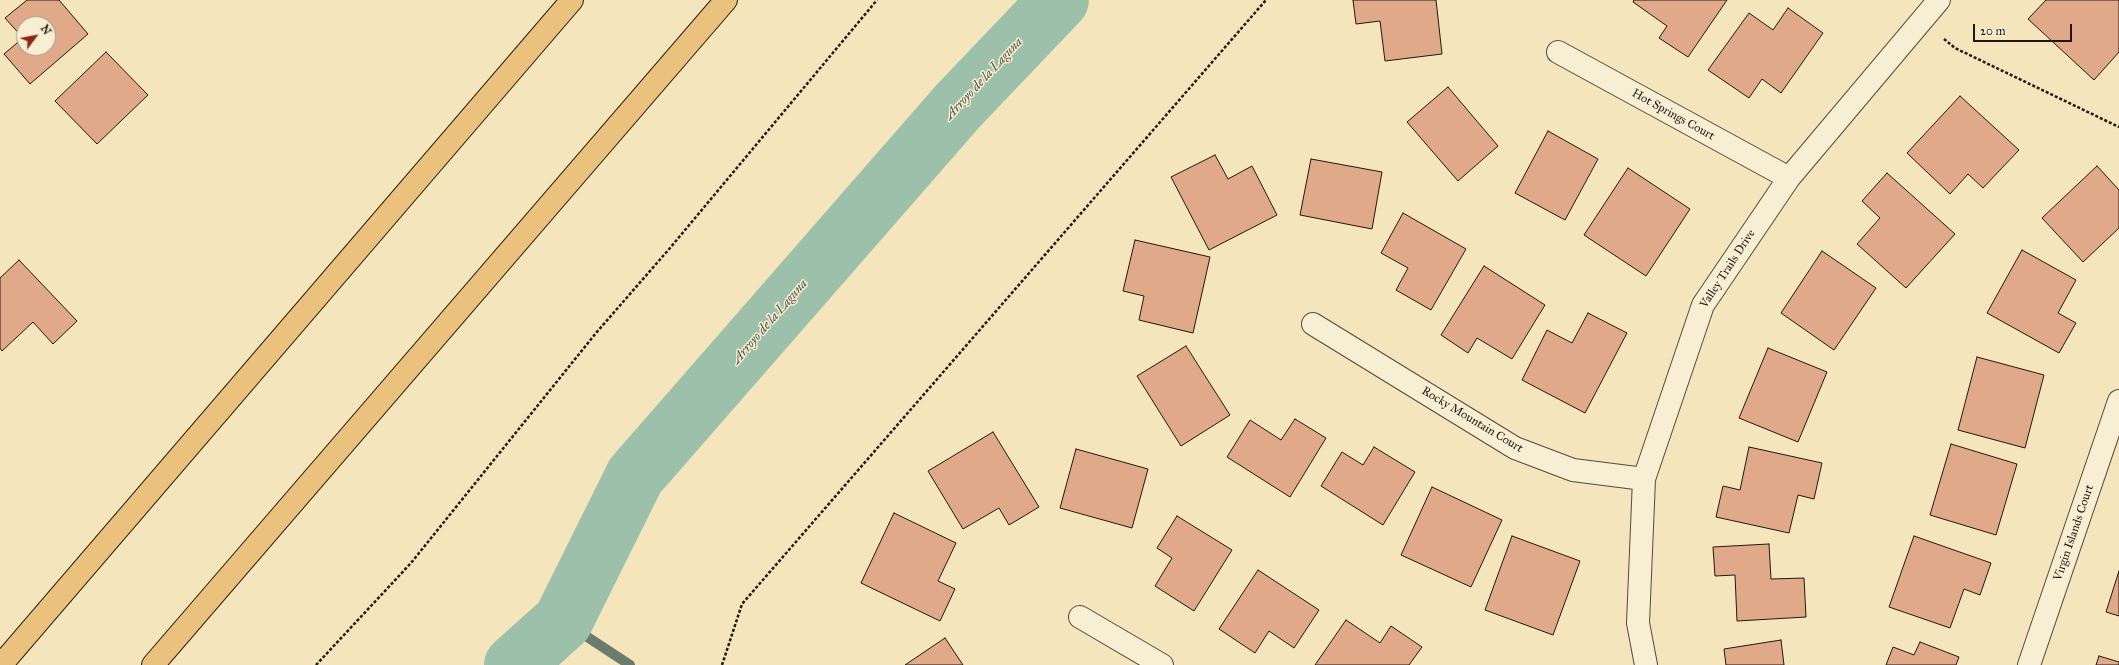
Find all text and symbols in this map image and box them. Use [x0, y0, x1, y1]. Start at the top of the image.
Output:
north arrow [16, 16, 56, 56]
scale bar [1975, 16, 2074, 42]
text: N [38, 22, 54, 37]
text: 20 m [1980, 24, 2006, 38]
water label: Arroyo de la Laguna [942, 35, 1026, 123]
street label: Hot Springs Court [1629, 86, 1717, 144]
street label: Valley Trails Drive [1697, 227, 1759, 311]
water label: Arroyo de la Laguna [729, 277, 811, 367]
street label: Rocky Mountain Court [1419, 384, 1525, 456]
street label: Virgin Islands Court [2051, 483, 2097, 583]

